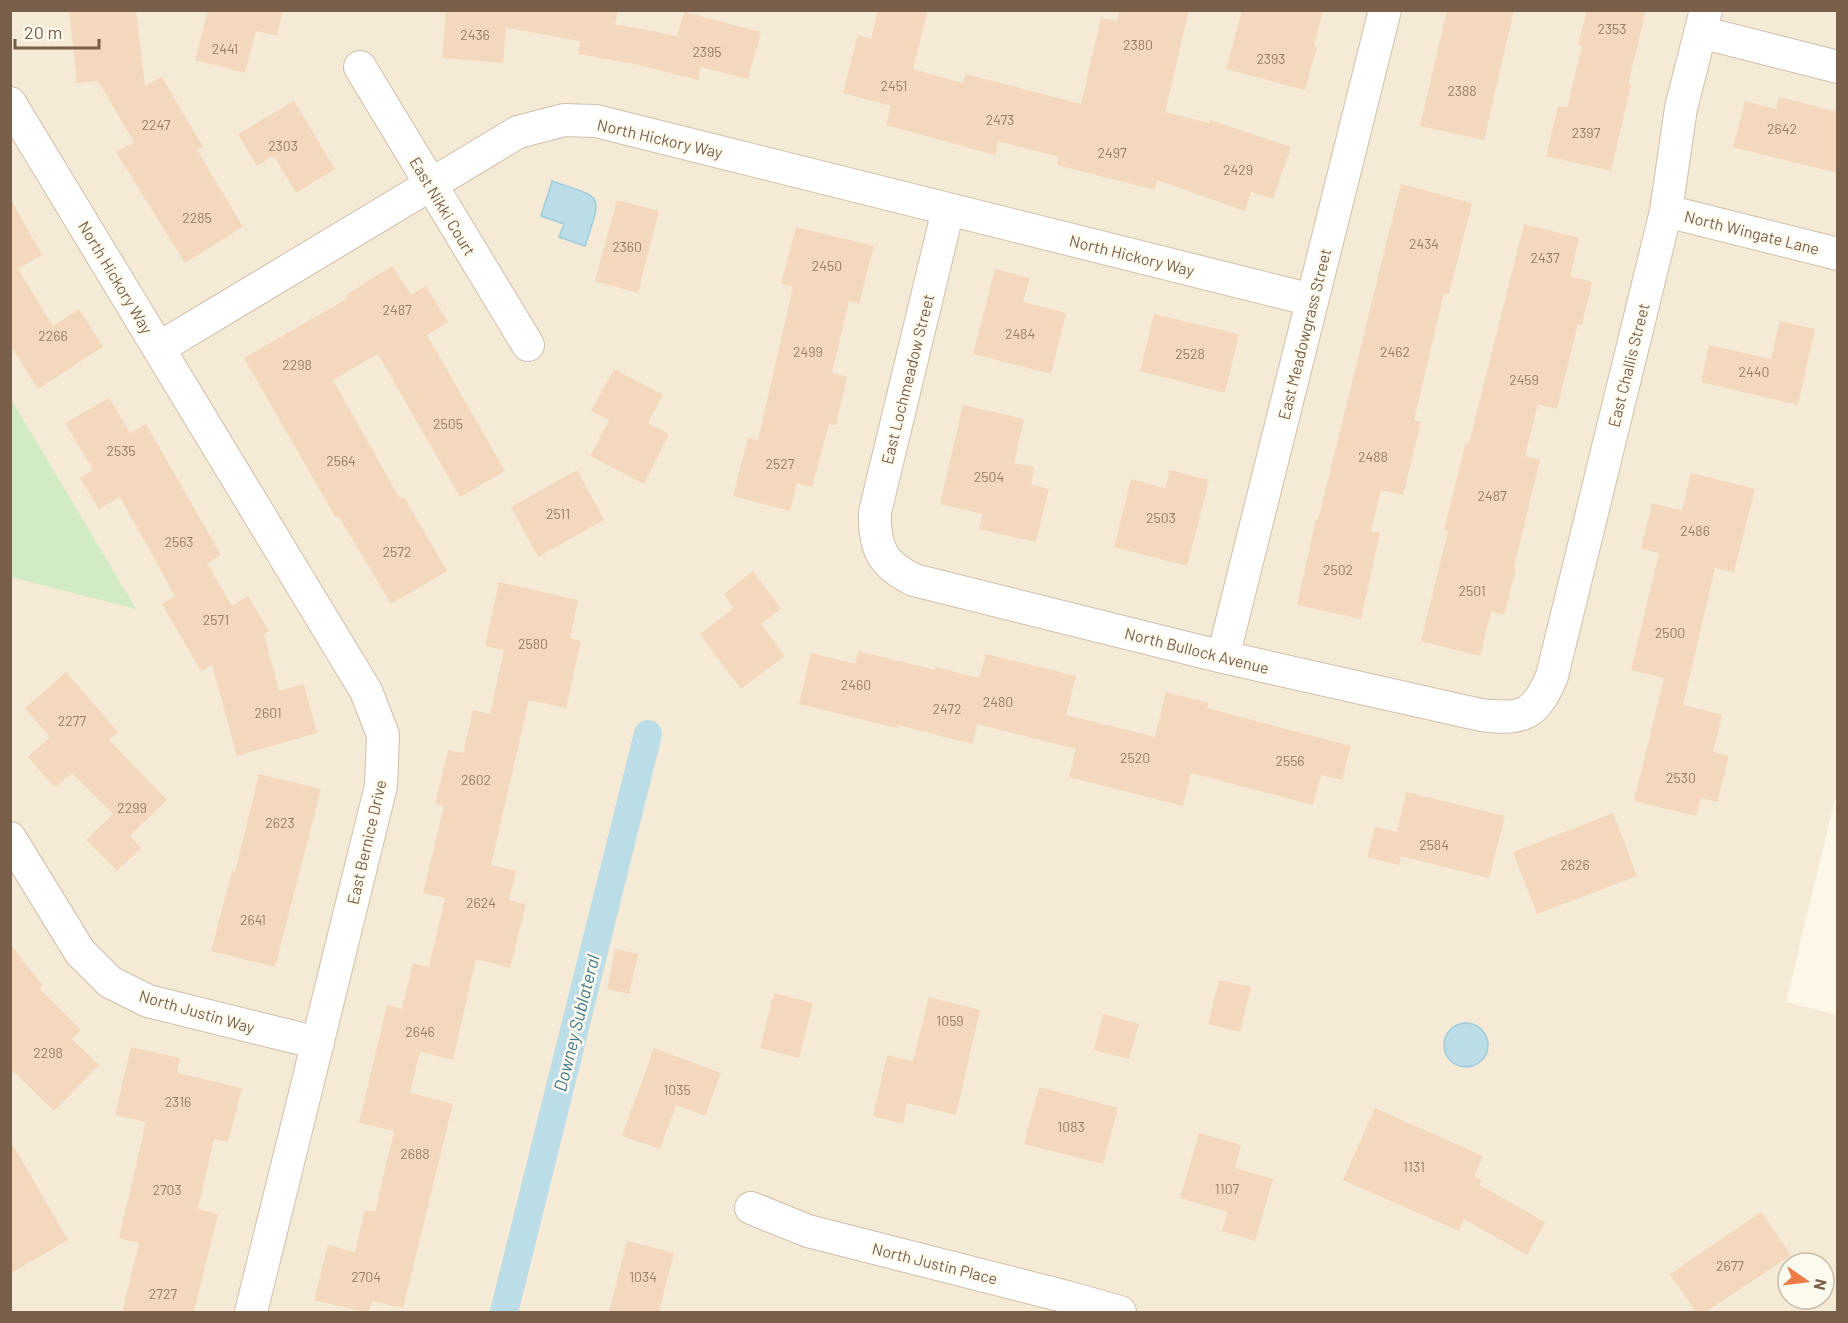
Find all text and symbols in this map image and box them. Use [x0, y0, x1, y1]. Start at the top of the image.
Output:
scale bar [15, 12, 99, 50]
house number: 2353 [1597, 20, 1627, 37]
text: 20 m [24, 21, 62, 43]
house number: 2436 [460, 26, 490, 43]
house number: 2380 [1123, 36, 1153, 53]
house number: 2441 [212, 40, 238, 57]
house number: 2395 [692, 43, 722, 60]
house number: 2393 [1256, 50, 1286, 67]
house number: 2451 [881, 77, 907, 94]
house number: 2388 [1447, 82, 1477, 99]
house number: 2473 [986, 111, 1014, 128]
street label: North Hickory Way [595, 114, 725, 162]
house number: 2247 [142, 116, 171, 133]
house number: 2642 [1767, 120, 1797, 137]
house number: 2397 [1572, 124, 1601, 141]
house number: 2303 [268, 137, 298, 154]
house number: 2497 [1097, 144, 1127, 161]
street label: East Nikki Court [406, 153, 480, 259]
house number: 2429 [1223, 161, 1253, 178]
street label: North Wingate Lane [1683, 206, 1821, 258]
house number: 2285 [182, 209, 212, 226]
street label: North Hickory Way [75, 217, 157, 337]
street label: North Hickory Way [1068, 230, 1197, 280]
house number: 2434 [1409, 235, 1439, 252]
house number: 2360 [612, 238, 642, 255]
street label: East Meadowgrass Street [1274, 247, 1334, 421]
house number: 2437 [1530, 249, 1560, 266]
house number: 2450 [812, 257, 842, 274]
street label: East Lochmeadow Street [877, 292, 937, 466]
house number: 2487 [382, 301, 412, 318]
street label: East Challis Street [1603, 301, 1653, 429]
house number: 2484 [1005, 325, 1035, 342]
house number: 2266 [38, 327, 68, 344]
house number: 2499 [793, 343, 823, 360]
house number: 2462 [1380, 343, 1410, 360]
house number: 2528 [1175, 345, 1205, 362]
house number: 2298 [282, 356, 312, 373]
house number: 2440 [1739, 363, 1769, 380]
house number: 2459 [1509, 371, 1539, 388]
house number: 2505 [433, 415, 463, 432]
house number: 2535 [106, 442, 136, 459]
house number: 2488 [1358, 448, 1388, 465]
house number: 2564 [326, 452, 356, 469]
house number: 2527 [766, 455, 795, 472]
house number: 2504 [974, 468, 1004, 485]
house number: 2487 [1477, 487, 1507, 504]
house number: 2511 [546, 505, 570, 522]
house number: 2503 [1146, 509, 1176, 526]
house number: 2486 [1680, 522, 1710, 539]
house number: 2563 [164, 533, 194, 550]
house number: 2572 [383, 543, 411, 560]
house number: 2502 [1323, 561, 1353, 578]
house number: 2501 [1458, 582, 1486, 599]
house number: 2571 [203, 611, 229, 628]
street label: North Bullock Avenue [1123, 623, 1271, 677]
house number: 2500 [1655, 624, 1685, 641]
house number: 2580 [518, 635, 548, 652]
house number: 2460 [841, 676, 871, 693]
house number: 2480 [983, 693, 1013, 710]
house number: 2472 [933, 700, 961, 717]
house number: 2601 [254, 704, 282, 721]
house number: 2277 [58, 712, 86, 729]
house number: 2520 [1120, 749, 1150, 766]
house number: 2556 [1275, 752, 1305, 769]
house number: 2530 [1666, 769, 1696, 786]
house number: 2602 [461, 771, 491, 788]
street label: East Bernice Drive [342, 778, 390, 906]
house number: 2299 [117, 799, 147, 816]
house number: 2623 [265, 814, 295, 831]
house number: 2584 [1419, 836, 1449, 853]
house number: 2626 [1560, 856, 1590, 873]
house number: 2624 [466, 894, 496, 911]
house number: 2641 [240, 911, 266, 928]
water label: Downey Sublateral [548, 952, 604, 1094]
street label: North Justin Way [137, 985, 258, 1037]
house number: 1059 [936, 1012, 964, 1029]
house number: 2646 [405, 1023, 435, 1040]
house number: 2298 [33, 1044, 63, 1061]
house number: 1035 [663, 1081, 691, 1098]
house number: 2316 [165, 1093, 191, 1110]
house number: 1083 [1057, 1118, 1085, 1135]
house number: 2688 [400, 1145, 430, 1162]
house number: 1131 [1403, 1158, 1425, 1175]
house number: 1107 [1215, 1180, 1240, 1197]
house number: 2703 [152, 1181, 182, 1198]
street label: North Justin Place [870, 1238, 1000, 1288]
north arrow [1776, 1251, 1836, 1311]
house number: 2677 [1716, 1257, 1744, 1274]
house number: 2704 [351, 1268, 381, 1285]
house number: 1034 [629, 1268, 657, 1285]
text: N [1811, 1277, 1832, 1292]
house number: 2727 [149, 1285, 177, 1302]

